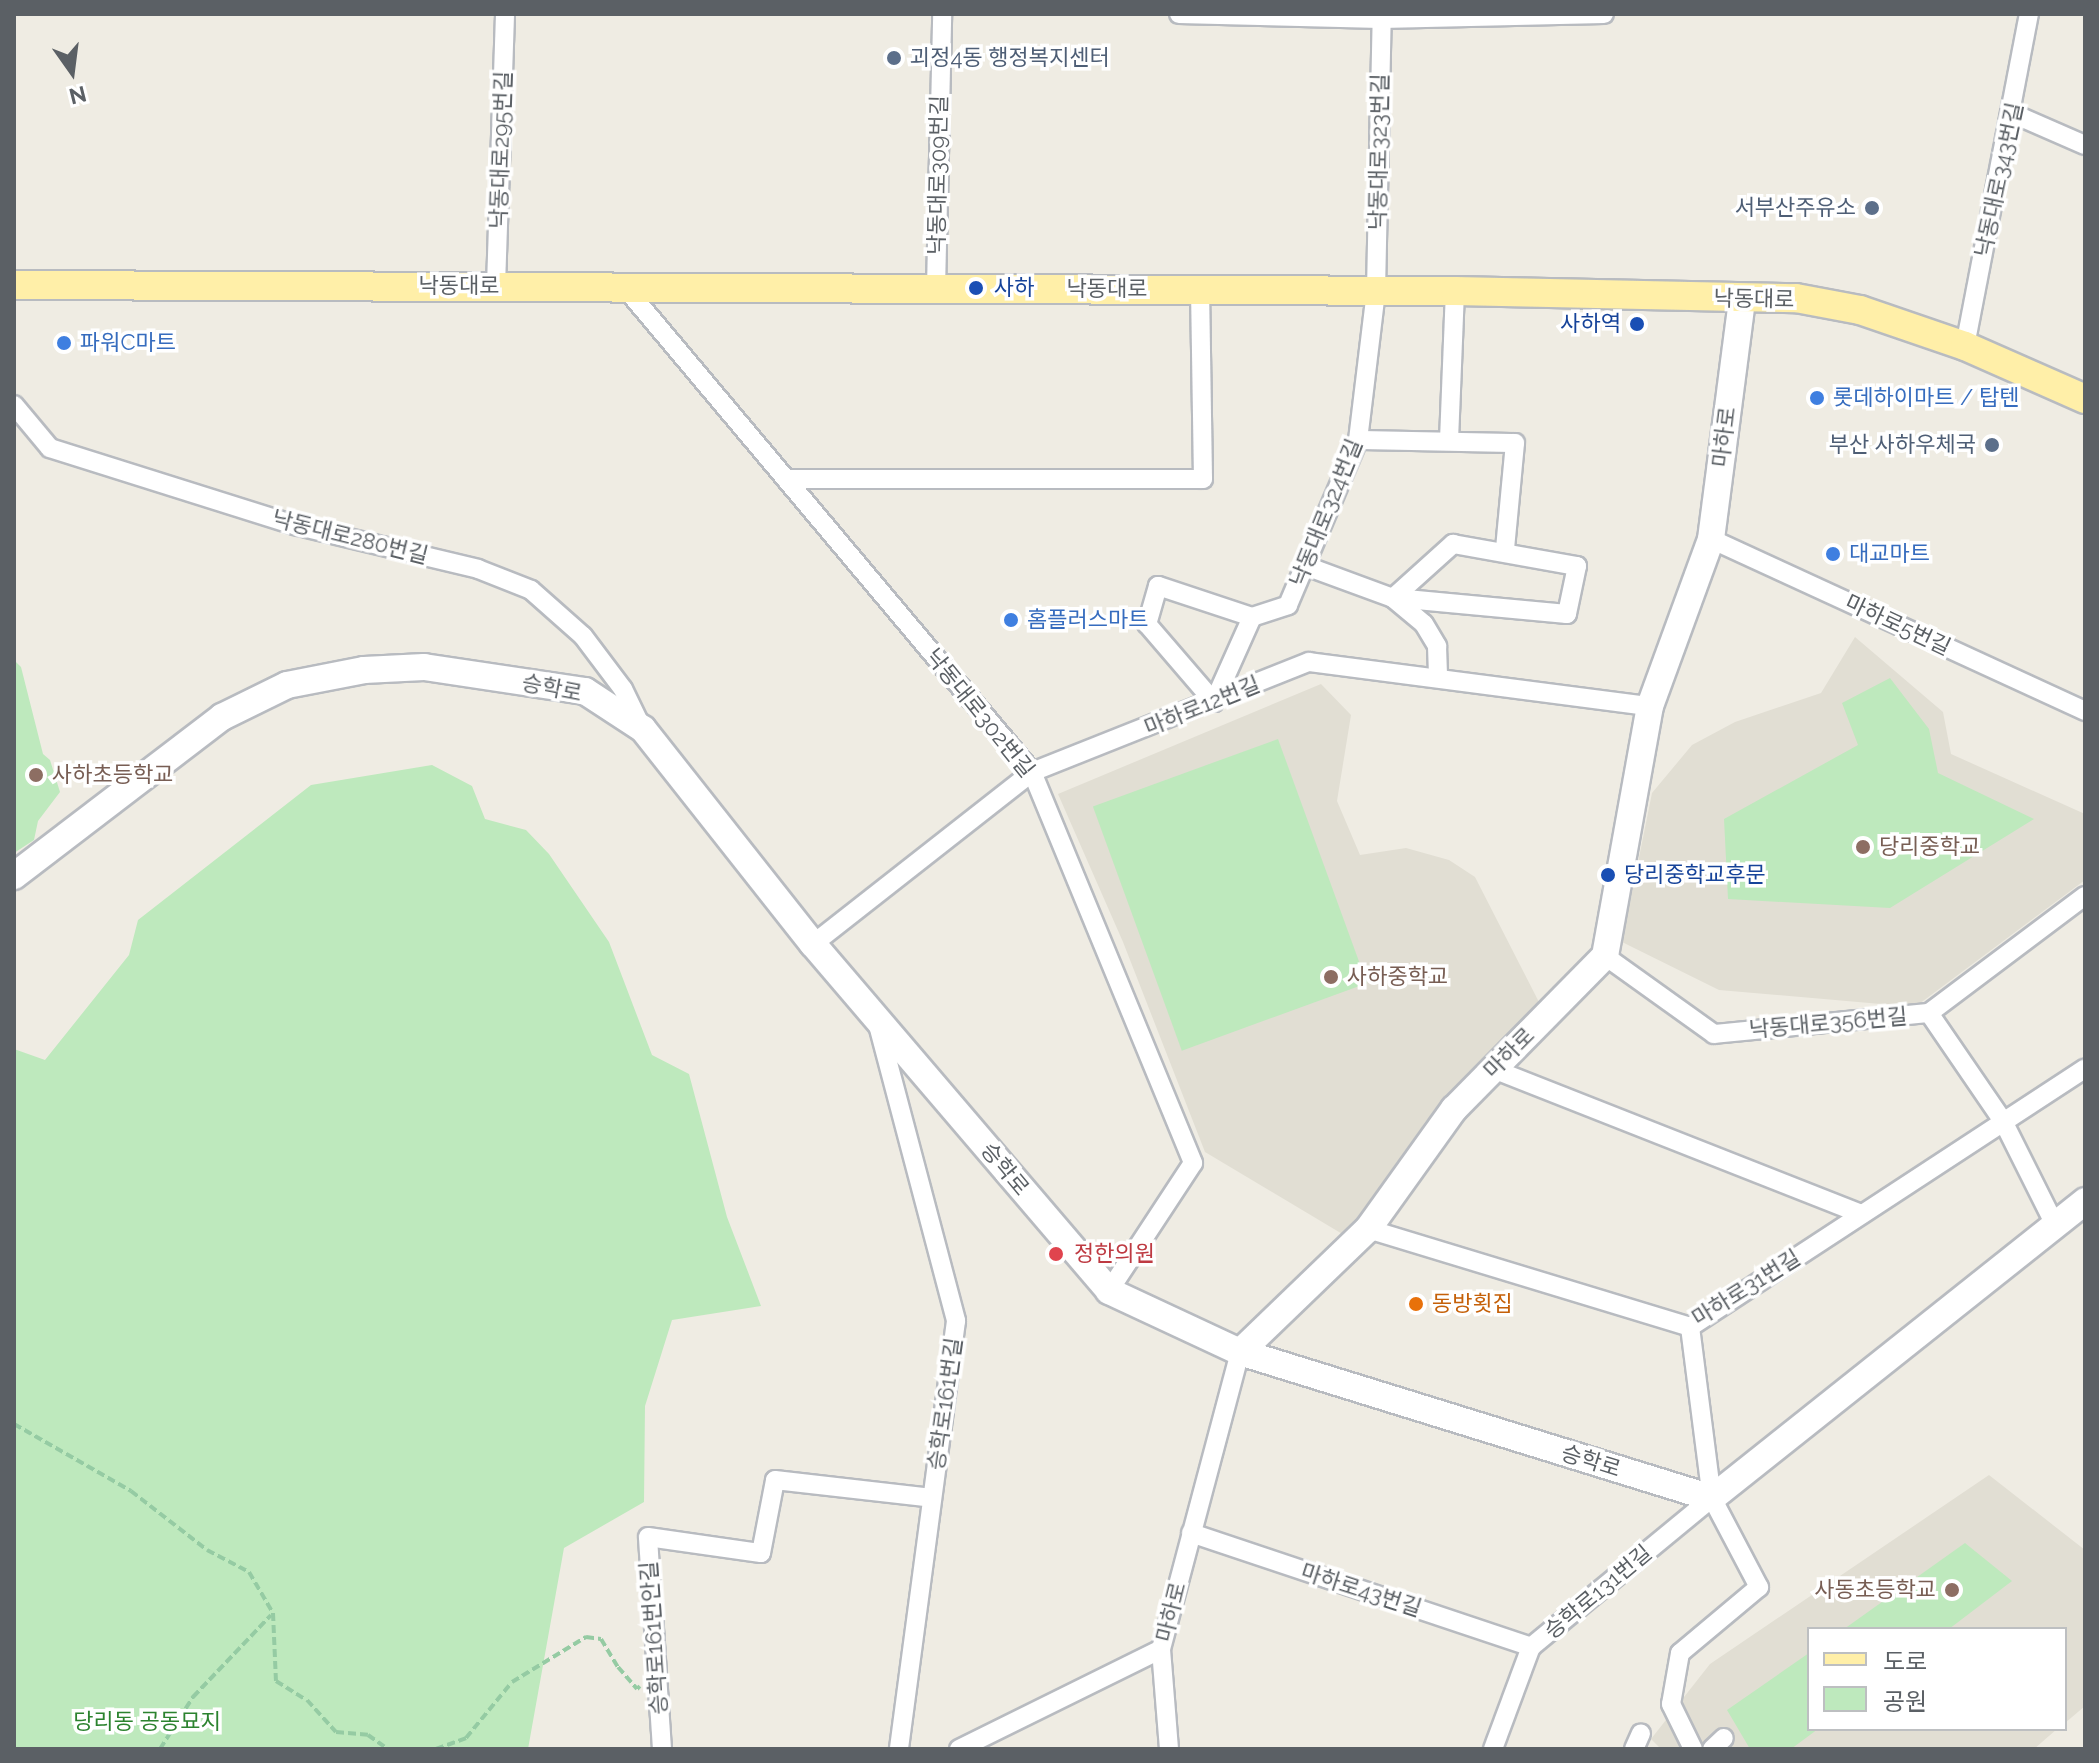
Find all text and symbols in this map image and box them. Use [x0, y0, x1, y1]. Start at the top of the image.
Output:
north arrow [32, 32, 112, 112]
place label: 괴정4동 행정복지센터 [910, 45, 1110, 71]
marker: 괴정4동 행정복지센터 [885, 49, 903, 67]
street label: 낙동대로295번길 [485, 71, 517, 229]
street label: 낙동대로323번길 [1364, 74, 1394, 230]
text: N [67, 81, 89, 110]
street label: 낙동대로309번길 [923, 95, 953, 255]
street label: 낙동대로343번길 [1970, 100, 2028, 260]
place label: 서부산주유소 [1735, 195, 1856, 221]
marker: 서부산주유소 [1863, 199, 1881, 217]
street label: 낙동대로 [419, 273, 499, 299]
place label: 사하 [994, 275, 1034, 301]
street label: 낙동대로 [1067, 276, 1147, 302]
marker: 사하 [965, 277, 987, 299]
street label: 낙동대로 [1713, 285, 1795, 313]
place label: 사하역 [1560, 311, 1621, 337]
marker: 사하역 [1628, 315, 1646, 333]
place label: 파워C마트 [80, 330, 176, 356]
marker: 파워C마트 [55, 334, 73, 352]
place label: 롯데하이마트 / 탑텐 [1833, 385, 2019, 411]
marker: 롯데하이마트 / 탑텐 [1808, 389, 1826, 407]
street label: 마하로 [1707, 405, 1741, 469]
place label: 부산 사하우체국 [1829, 432, 1976, 458]
street label: 낙동대로324번길 [1284, 435, 1368, 591]
marker: 부산 사하우체국 [1983, 436, 2001, 454]
street label: 낙동대로280번길 [269, 505, 431, 569]
place label: 대교마트 [1849, 541, 1930, 567]
marker: 대교마트 [1824, 545, 1842, 563]
street label: 마하로5번길 [1841, 589, 1955, 661]
place label: 홈플러스마트 [1027, 607, 1148, 633]
marker: 홈플러스마트 [1002, 611, 1020, 629]
street label: 낙동대로302번길 [920, 643, 1040, 783]
street label: 승학로 [520, 669, 584, 707]
street label: 마하로12번길 [1140, 671, 1264, 741]
place label: 사하초등학교 [52, 762, 173, 788]
marker: 사하초등학교 [27, 766, 45, 784]
place label: 당리중학교 [1879, 834, 1980, 860]
marker: 당리중학교 [1854, 838, 1872, 856]
place label: 당리중학교후문 [1624, 862, 1766, 888]
marker: 당리중학교후문 [1599, 866, 1617, 884]
place label: 사하중학교 [1347, 964, 1448, 990]
marker: 사하중학교 [1322, 968, 1340, 986]
street label: 낙동대로356번길 [1748, 1003, 1908, 1043]
street label: 마하로 [1478, 1022, 1540, 1084]
street label: 승학로 [975, 1137, 1035, 1201]
place label: 정한의원 [1074, 1241, 1155, 1267]
marker: 정한의원 [1045, 1243, 1067, 1265]
street label: 마하로31번길 [1687, 1244, 1805, 1332]
place label: 동방횟집 [1432, 1291, 1513, 1317]
marker: 동방횟집 [1407, 1295, 1425, 1313]
street label: 승학로161번길 [923, 1336, 967, 1472]
street label: 승학로 [1558, 1440, 1624, 1482]
street label: 승학로131번길 [1539, 1540, 1657, 1644]
street label: 마하로43번길 [1297, 1558, 1425, 1622]
street label: 승학로161번안길 [635, 1560, 673, 1716]
place label: 사동초등학교 [1815, 1577, 1936, 1603]
street label: 마하로 [1151, 1579, 1191, 1645]
marker: 사동초등학교 [1943, 1581, 1961, 1599]
legend [1807, 1627, 2067, 1731]
text: 도로 [1883, 1647, 1927, 1676]
text: 공원 [1883, 1687, 1927, 1716]
park label: 당리동 공동묘지 [73, 1709, 221, 1735]

